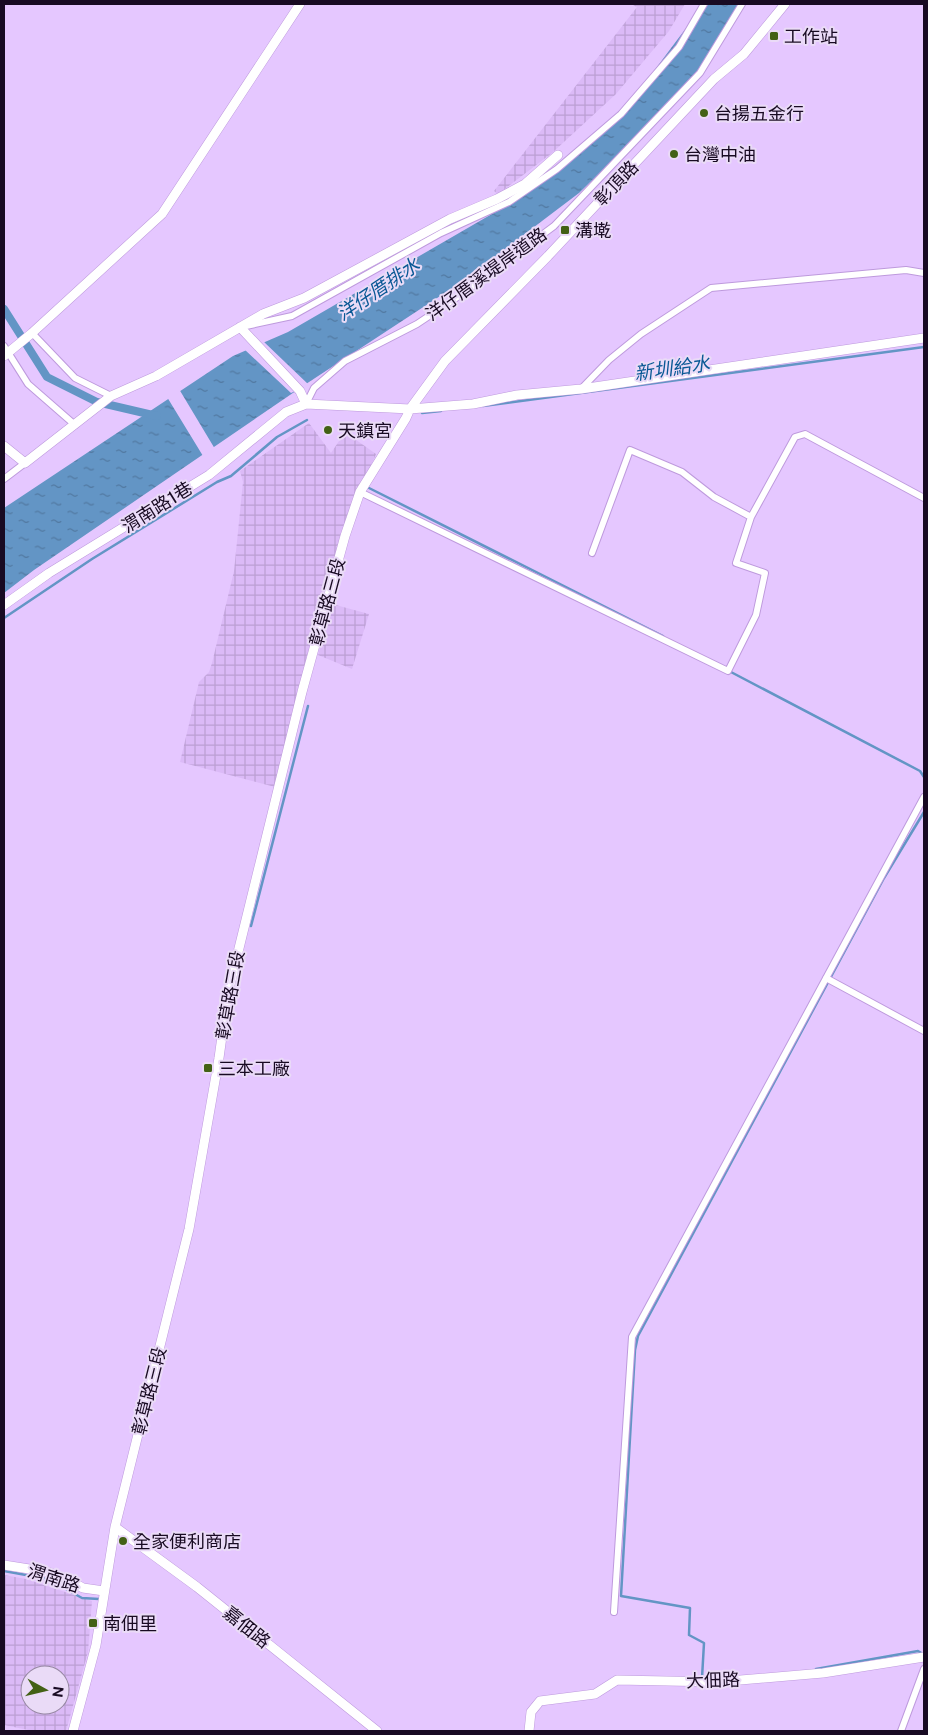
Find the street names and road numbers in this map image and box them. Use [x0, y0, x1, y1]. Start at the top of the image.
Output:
street label: 彰頂路 [590, 156, 642, 210]
street label: 洋仔厝溪堤岸道路 [422, 223, 550, 325]
street label: 渭南路1巷 [118, 477, 196, 537]
street label: 彰草路三段 [305, 556, 349, 648]
street label: 彰草路三段 [212, 949, 248, 1041]
street label: 彰草路三段 [128, 1345, 170, 1437]
street label: 渭南路 [25, 1560, 83, 1596]
street label: 嘉佃路 [219, 1602, 275, 1652]
street label: 大佃路 [686, 1669, 740, 1691]

